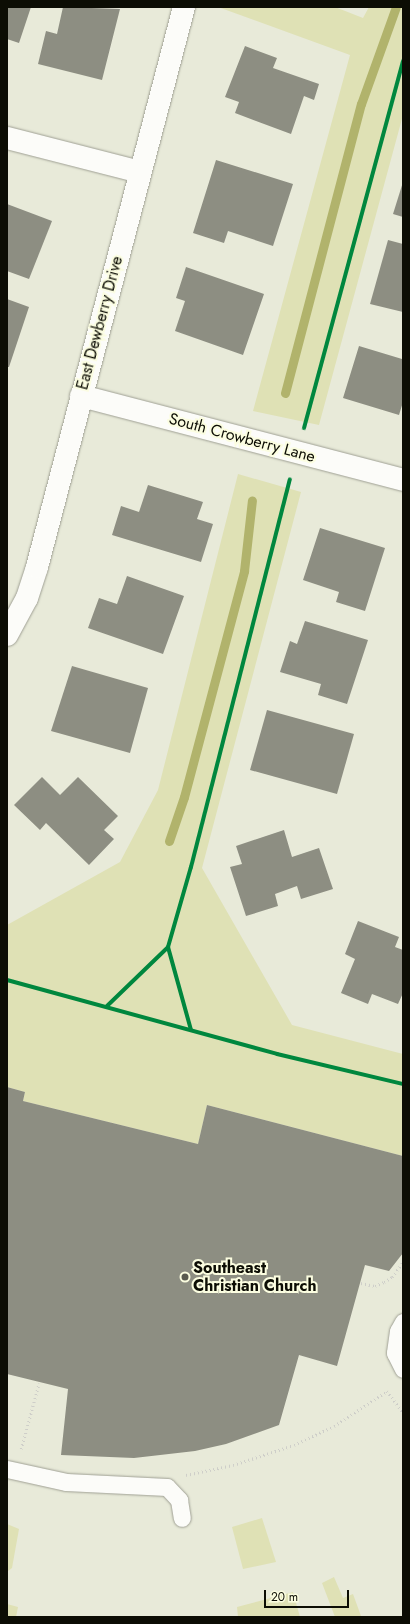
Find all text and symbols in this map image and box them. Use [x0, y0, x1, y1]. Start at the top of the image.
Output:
street label: East Dewberry Drive [73, 254, 127, 392]
street label: South Crowberry Lane [167, 409, 317, 467]
place label: Southeast Christian Church [193, 1258, 317, 1296]
marker: Southeast Christian Church [180, 1272, 190, 1282]
scale bar [266, 1582, 351, 1608]
text: 20 m [271, 1588, 298, 1606]

